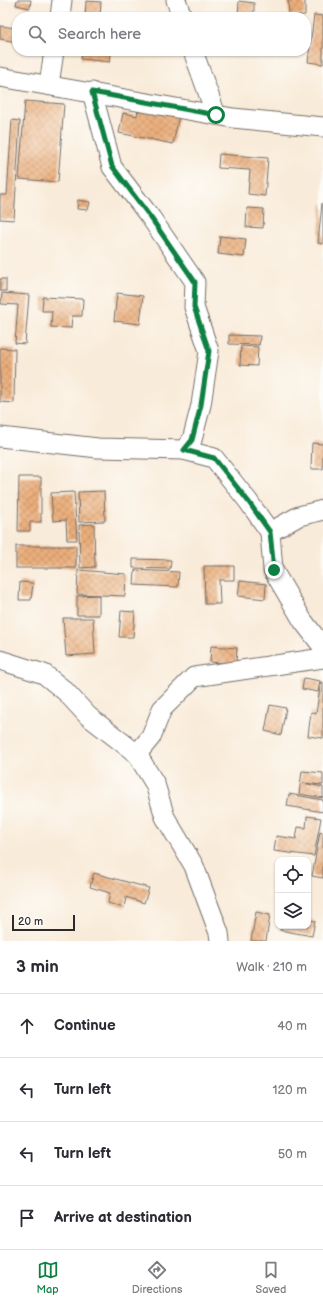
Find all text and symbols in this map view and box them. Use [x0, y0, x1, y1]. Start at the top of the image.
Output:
search box [12, 12, 311, 56]
icon: search [26, 23, 48, 45]
text: Search here [58, 25, 141, 44]
route start [207, 106, 225, 124]
route end [265, 561, 283, 579]
map controls [275, 857, 311, 929]
button: locate [275, 857, 311, 893]
button: layers [275, 893, 311, 929]
scale bar [12, 913, 75, 932]
text: 20 m [18, 915, 43, 928]
text: 3 min [16, 957, 59, 977]
text: Walk · 210 m [236, 959, 307, 975]
icon: ahead [16, 1015, 38, 1037]
text: Continue [54, 1016, 116, 1035]
text: 40 m [277, 1018, 307, 1034]
icon: left [16, 1079, 38, 1101]
text: Turn left [54, 1080, 111, 1099]
text: 120 m [272, 1082, 307, 1098]
icon: left [16, 1143, 38, 1165]
text: Turn left [54, 1144, 111, 1163]
text: 50 m [278, 1146, 307, 1162]
icon: arrive [16, 1207, 38, 1229]
text: Arrive at destination [54, 1208, 192, 1227]
tab: Map [37, 1259, 59, 1296]
tab: Directions [132, 1259, 182, 1296]
tab: Saved [256, 1259, 286, 1296]

